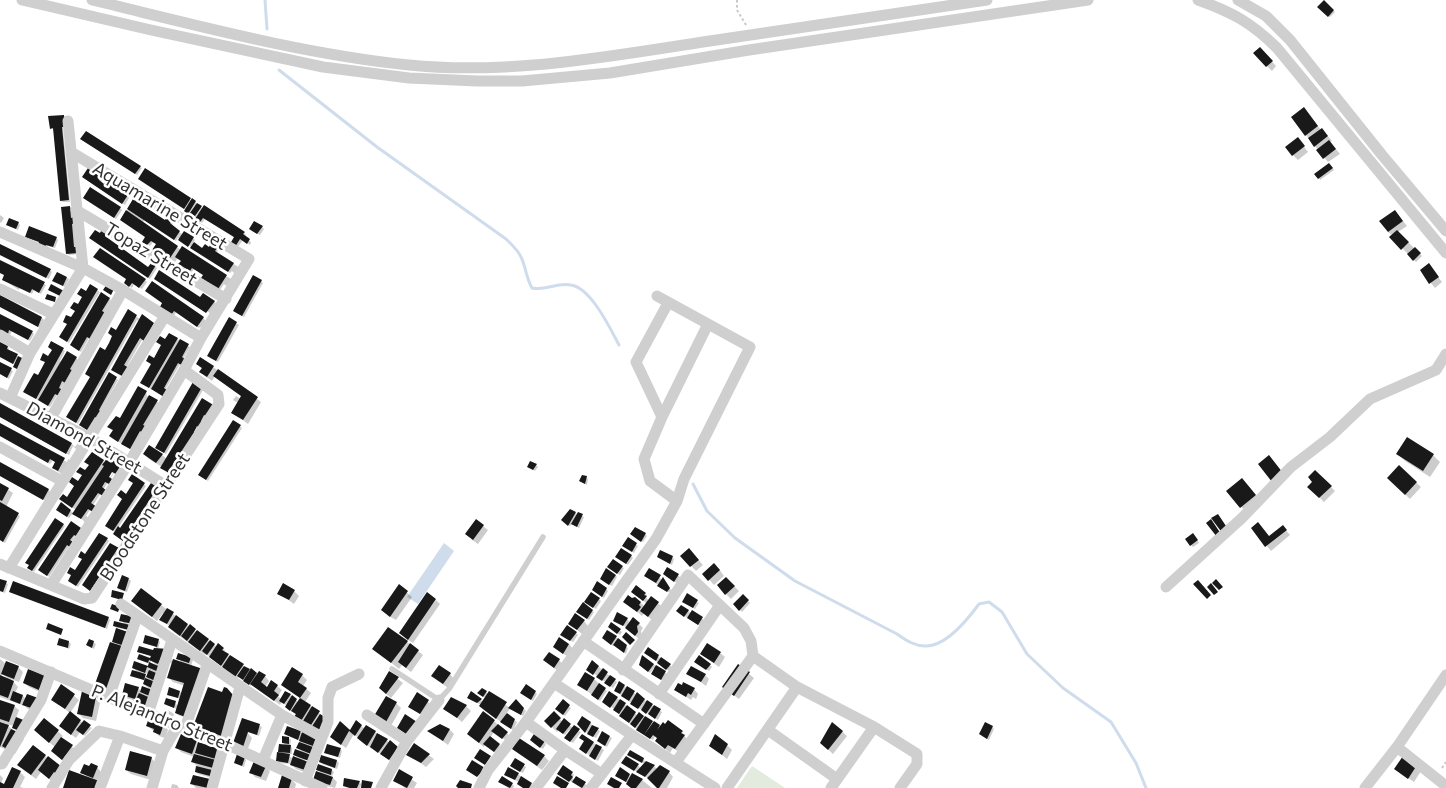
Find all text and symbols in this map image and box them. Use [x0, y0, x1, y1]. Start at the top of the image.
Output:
street label: Aquamarine Street [89, 157, 231, 255]
street label: Topaz Street [101, 218, 201, 290]
street label: Diamond Street [22, 397, 146, 479]
street label: Bloodstone Street [96, 449, 194, 585]
street label: P. Alejandro Street [88, 680, 236, 756]

